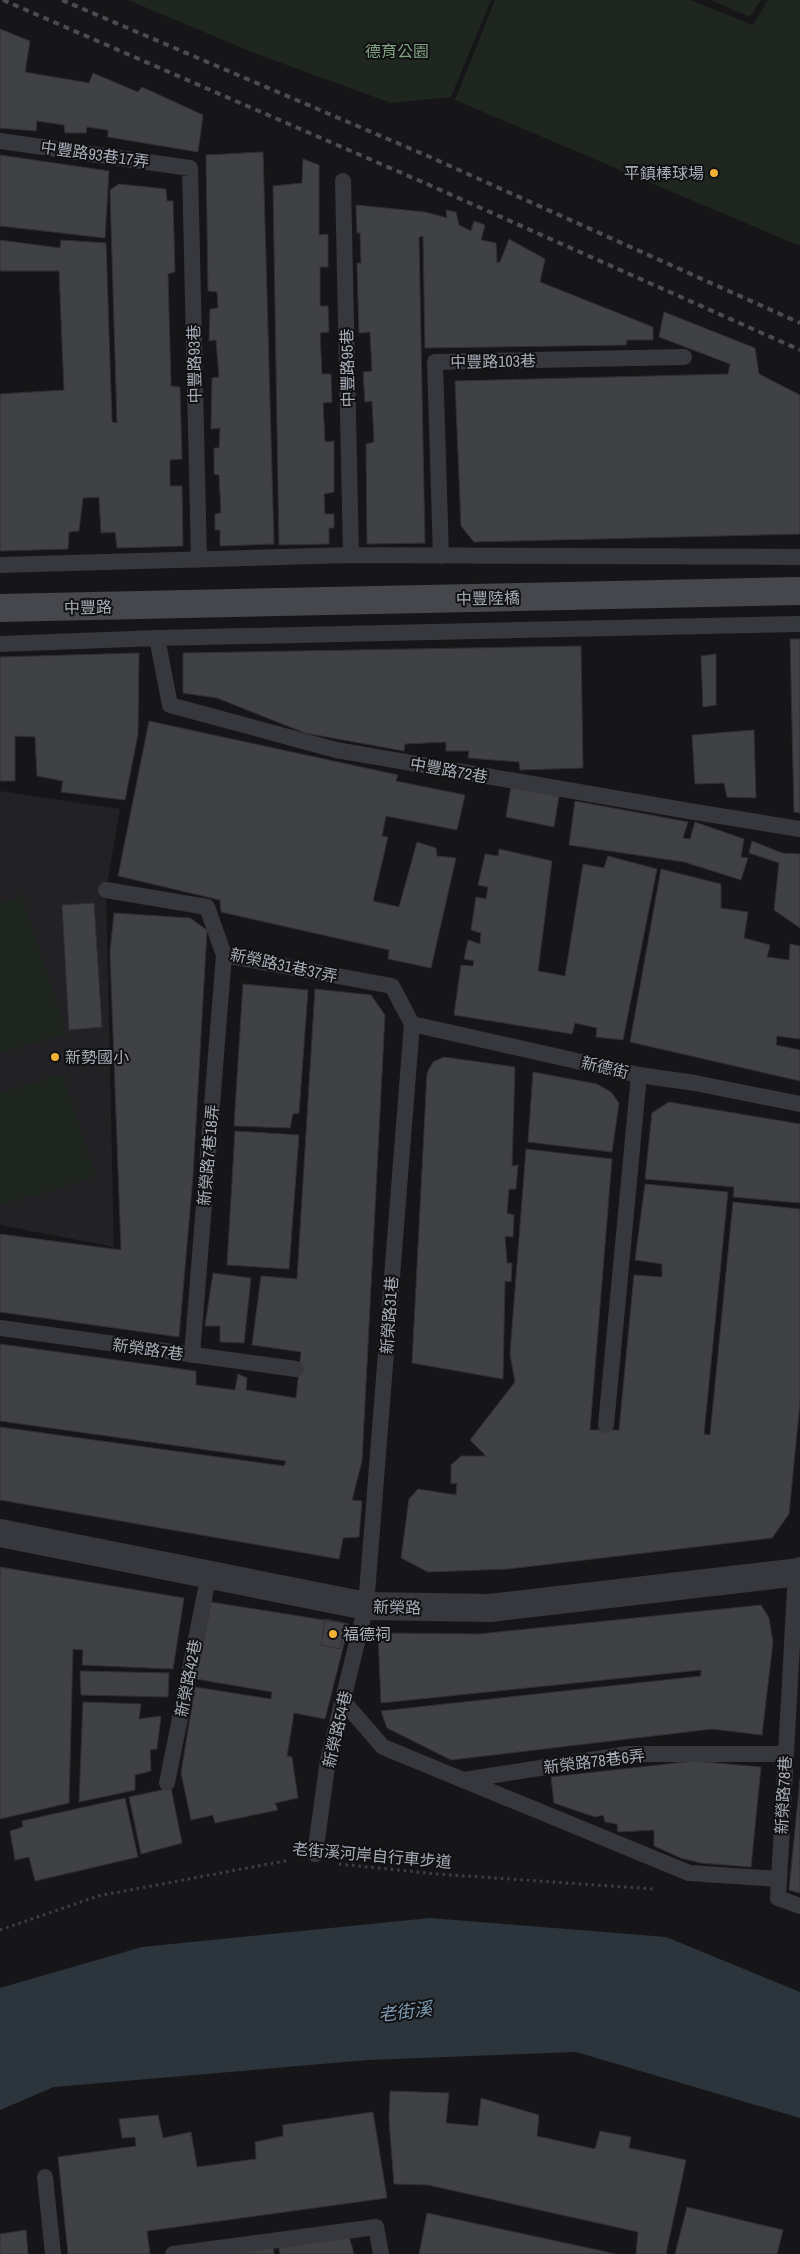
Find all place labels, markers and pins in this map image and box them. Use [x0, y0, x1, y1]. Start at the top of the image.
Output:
place label: 平鎮棒球場 [624, 162, 704, 184]
marker: 平鎮棒球場 [708, 167, 720, 179]
place label: 新勢國小 [65, 1046, 129, 1068]
marker: 新勢國小 [49, 1051, 61, 1063]
place label: 福德祠 [343, 1623, 391, 1645]
marker: 福德祠 [327, 1628, 339, 1640]

